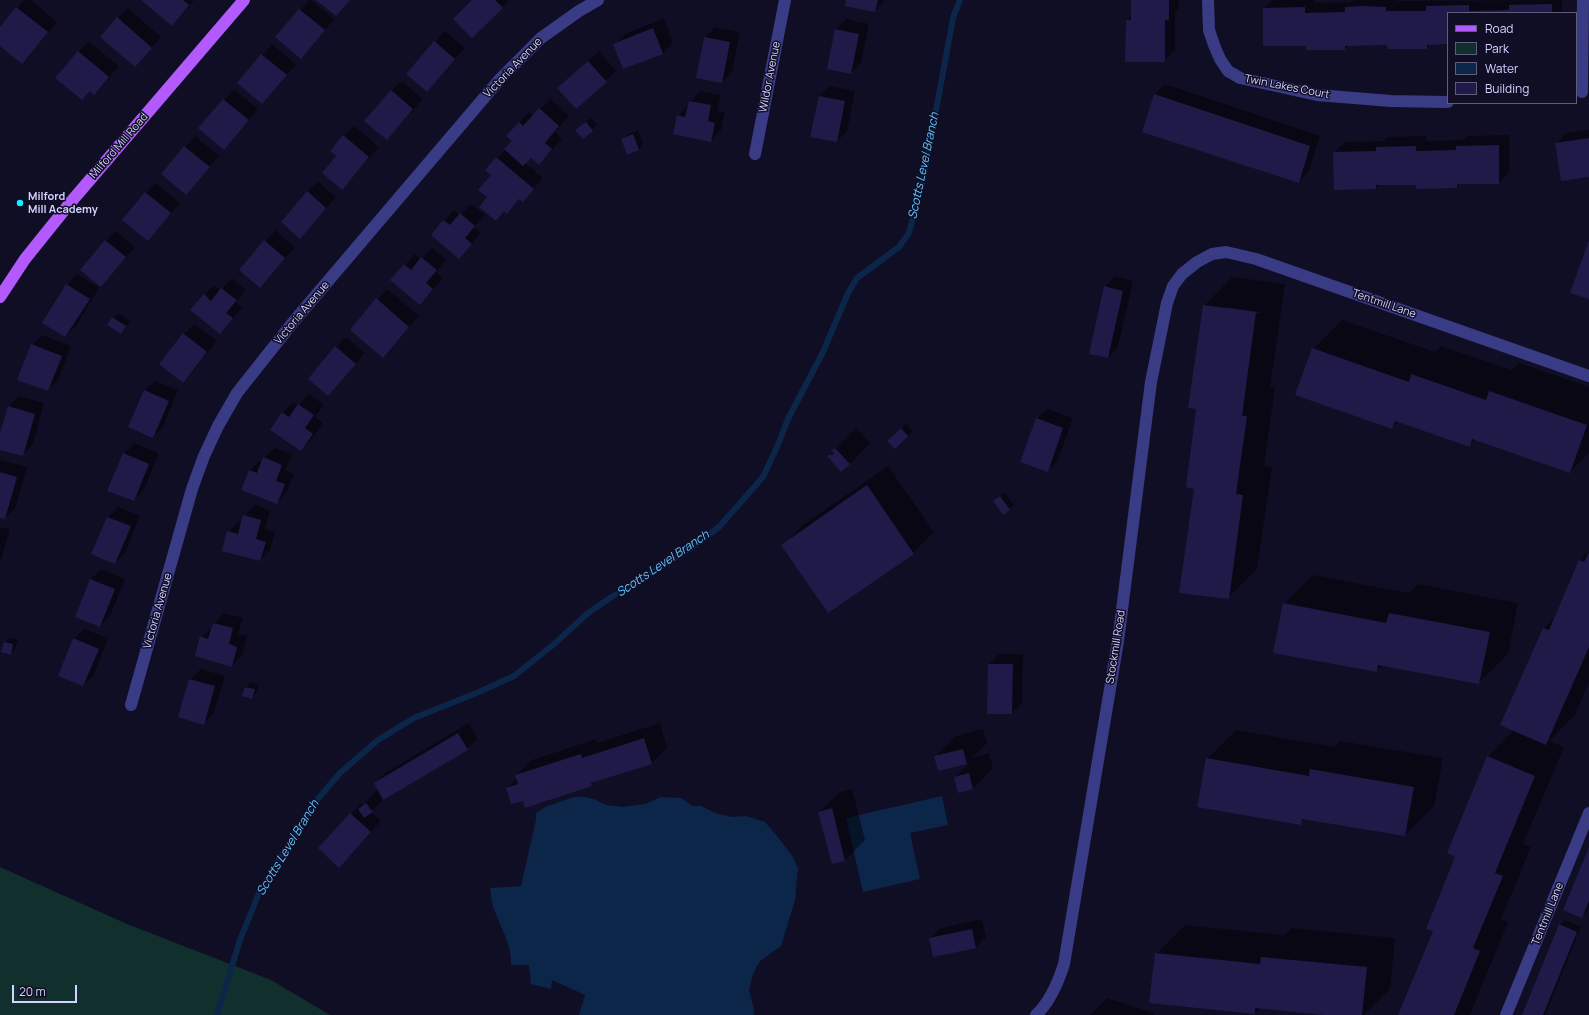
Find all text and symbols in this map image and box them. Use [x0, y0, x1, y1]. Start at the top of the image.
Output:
legend [1447, 12, 1577, 104]
text: Road [1485, 20, 1513, 37]
street label: Victoria Avenue [481, 35, 545, 101]
street label: Wildor Avenue [757, 40, 783, 114]
text: Park [1485, 40, 1509, 57]
text: Water [1485, 60, 1518, 77]
street label: Twin Lakes Court [1243, 72, 1331, 102]
text: Building [1485, 80, 1529, 97]
street label: Milford Mill Road [87, 111, 151, 181]
water label: Scotts Level Branch [906, 111, 942, 221]
place label: Milford Mill Academy [28, 190, 98, 216]
marker: Milford Mill Academy [15, 198, 25, 208]
street label: Victoria Avenue [272, 279, 332, 347]
street label: Tentmill Lane [1350, 287, 1418, 321]
water label: Scotts Level Branch [614, 528, 712, 600]
street label: Victoria Avenue [141, 572, 175, 650]
street label: Stockmill Road [1104, 609, 1128, 685]
water label: Scotts Level Branch [254, 798, 322, 898]
street label: Tentmill Lane [1529, 881, 1567, 947]
scale bar [14, 977, 79, 1003]
text: 20 m [19, 983, 46, 1000]

